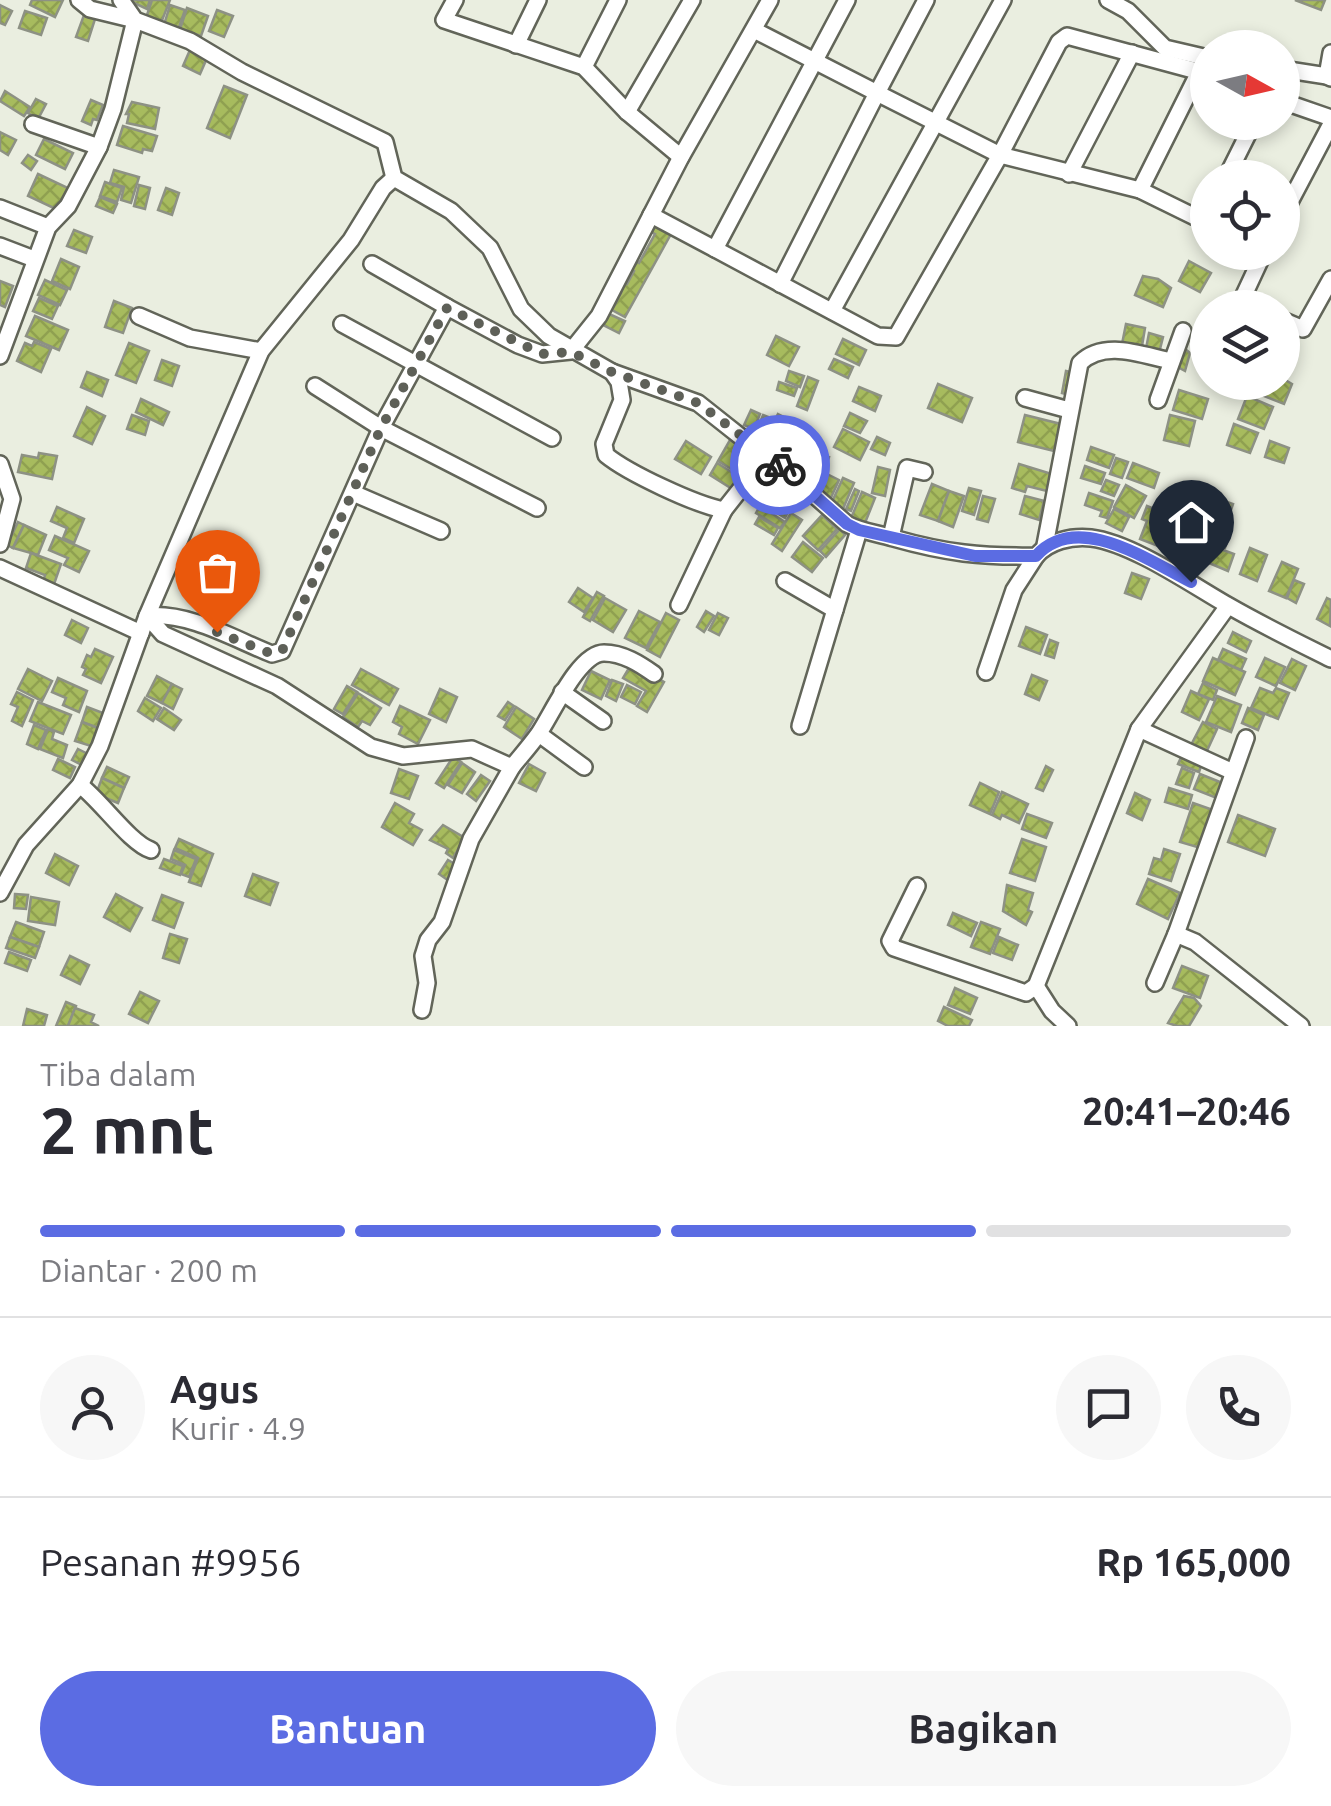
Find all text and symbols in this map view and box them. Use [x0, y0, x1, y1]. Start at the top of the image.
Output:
north arrow [1190, 30, 1300, 140]
map controls [1190, 30, 1300, 400]
button: locate [1190, 160, 1300, 270]
button: layers [1190, 290, 1300, 400]
courier [730, 415, 830, 515]
icon: bike [753, 438, 808, 493]
pin [1149, 480, 1234, 583]
icon: home [1164, 495, 1219, 550]
pin [175, 530, 260, 633]
icon: bag [190, 545, 245, 600]
text: Tiba dalam [40, 1056, 196, 1092]
text: 20:41–20:46 [1082, 1090, 1291, 1132]
text: 2 mnt [40, 1093, 214, 1166]
text: Diantar · 200 m [40, 1252, 258, 1288]
button: person [40, 1355, 145, 1460]
button: chat [1056, 1355, 1161, 1460]
button: phone [1186, 1355, 1291, 1460]
text: Agus [170, 1368, 259, 1410]
text: Kurir · 4.9 [170, 1410, 306, 1446]
text: Pesanan #9956 [40, 1541, 301, 1583]
text: Rp 165,000 [1096, 1541, 1291, 1583]
button: Bantuan [40, 1671, 656, 1786]
button: Bagikan [676, 1671, 1291, 1786]

